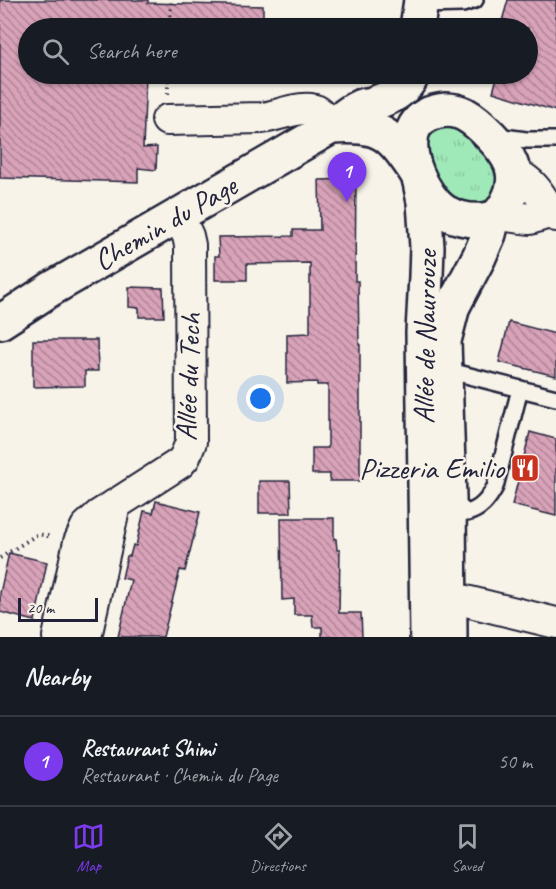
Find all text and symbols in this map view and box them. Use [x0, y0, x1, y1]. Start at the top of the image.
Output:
search box [18, 18, 538, 84]
icon: search [39, 35, 72, 68]
text: Search here [87, 37, 177, 65]
pin: 1 [328, 152, 366, 202]
street label: Chemin du Page [87, 166, 245, 279]
street label: Allée de Naurouze [404, 248, 446, 424]
street label: Allée du Tech [167, 312, 209, 442]
your location [246, 384, 275, 413]
place label: Pizzeria Emilio [359, 449, 505, 487]
restaurant icon: Pizzeria Emilio [509, 452, 541, 484]
scale bar [18, 595, 98, 622]
text: 20 m [27, 598, 54, 618]
text: Nearby [24, 660, 89, 693]
text: Restaurant Shimi [81, 735, 215, 763]
text: 1 [39, 749, 48, 774]
text: 50 m [498, 749, 532, 774]
text: Restaurant · Chemin du Page [81, 763, 278, 788]
tab: Map [72, 820, 105, 876]
tab: Directions [250, 820, 306, 876]
tab: Saved [451, 820, 484, 876]

